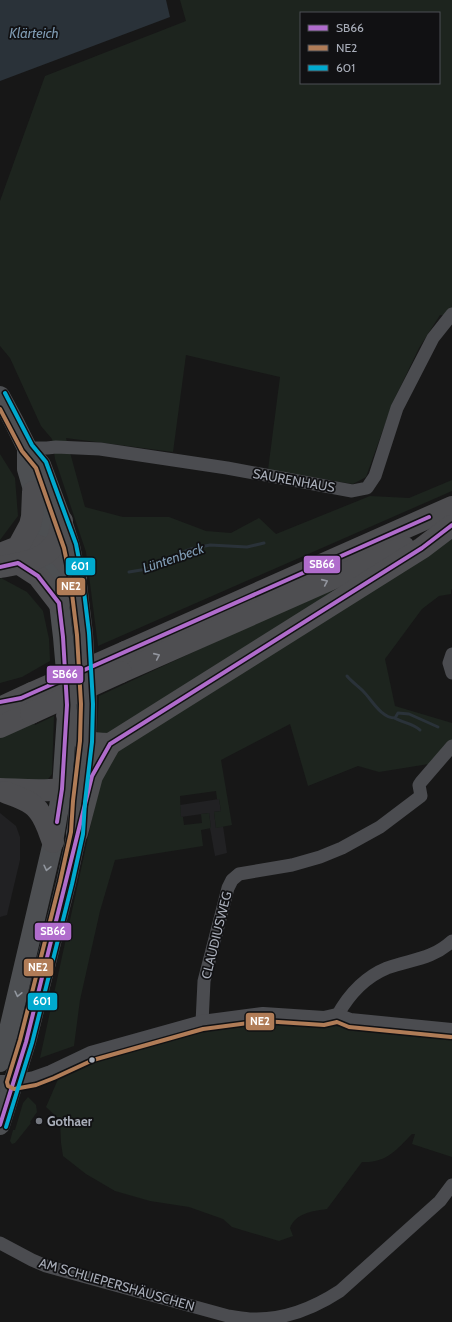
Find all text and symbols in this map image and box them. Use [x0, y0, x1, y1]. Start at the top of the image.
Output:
legend [300, 12, 440, 84]
text: SB66 [336, 20, 364, 35]
water label: Klärteich [9, 24, 59, 42]
text: NE2 [336, 40, 357, 55]
text: 601 [336, 60, 355, 75]
street label: SAURENHAUS [252, 465, 337, 495]
water label: Lüntenbeck [140, 539, 207, 577]
line badge: SB66 [303, 555, 341, 574]
line badge: 601 [65, 557, 96, 576]
text: SB66 [309, 557, 335, 571]
text: 601 [71, 559, 89, 573]
line badge: NE2 [56, 577, 86, 596]
one-way arrow [321, 578, 328, 586]
text: NE2 [61, 579, 81, 593]
one-way arrow [153, 653, 160, 661]
line badge: SB66 [46, 665, 84, 684]
text: SB66 [52, 667, 78, 681]
one-way arrow [43, 864, 52, 871]
street label: CLAUDIUSWEG [197, 889, 235, 980]
line badge: SB66 [34, 922, 72, 941]
text: SB66 [40, 924, 66, 938]
line badge: NE2 [23, 958, 54, 977]
text: NE2 [28, 960, 48, 974]
one-way arrow [14, 991, 22, 997]
line badge: 601 [27, 992, 58, 1011]
text: 601 [33, 994, 51, 1008]
line badge: NE2 [245, 1012, 275, 1031]
text: NE2 [250, 1014, 270, 1028]
unlabelled marker [87, 1055, 97, 1065]
place label: Gothaer [47, 1113, 93, 1129]
marker: Gothaer [34, 1116, 44, 1126]
street label: AM SCHLIEPERSHÄUSCHEN [37, 1254, 197, 1314]

